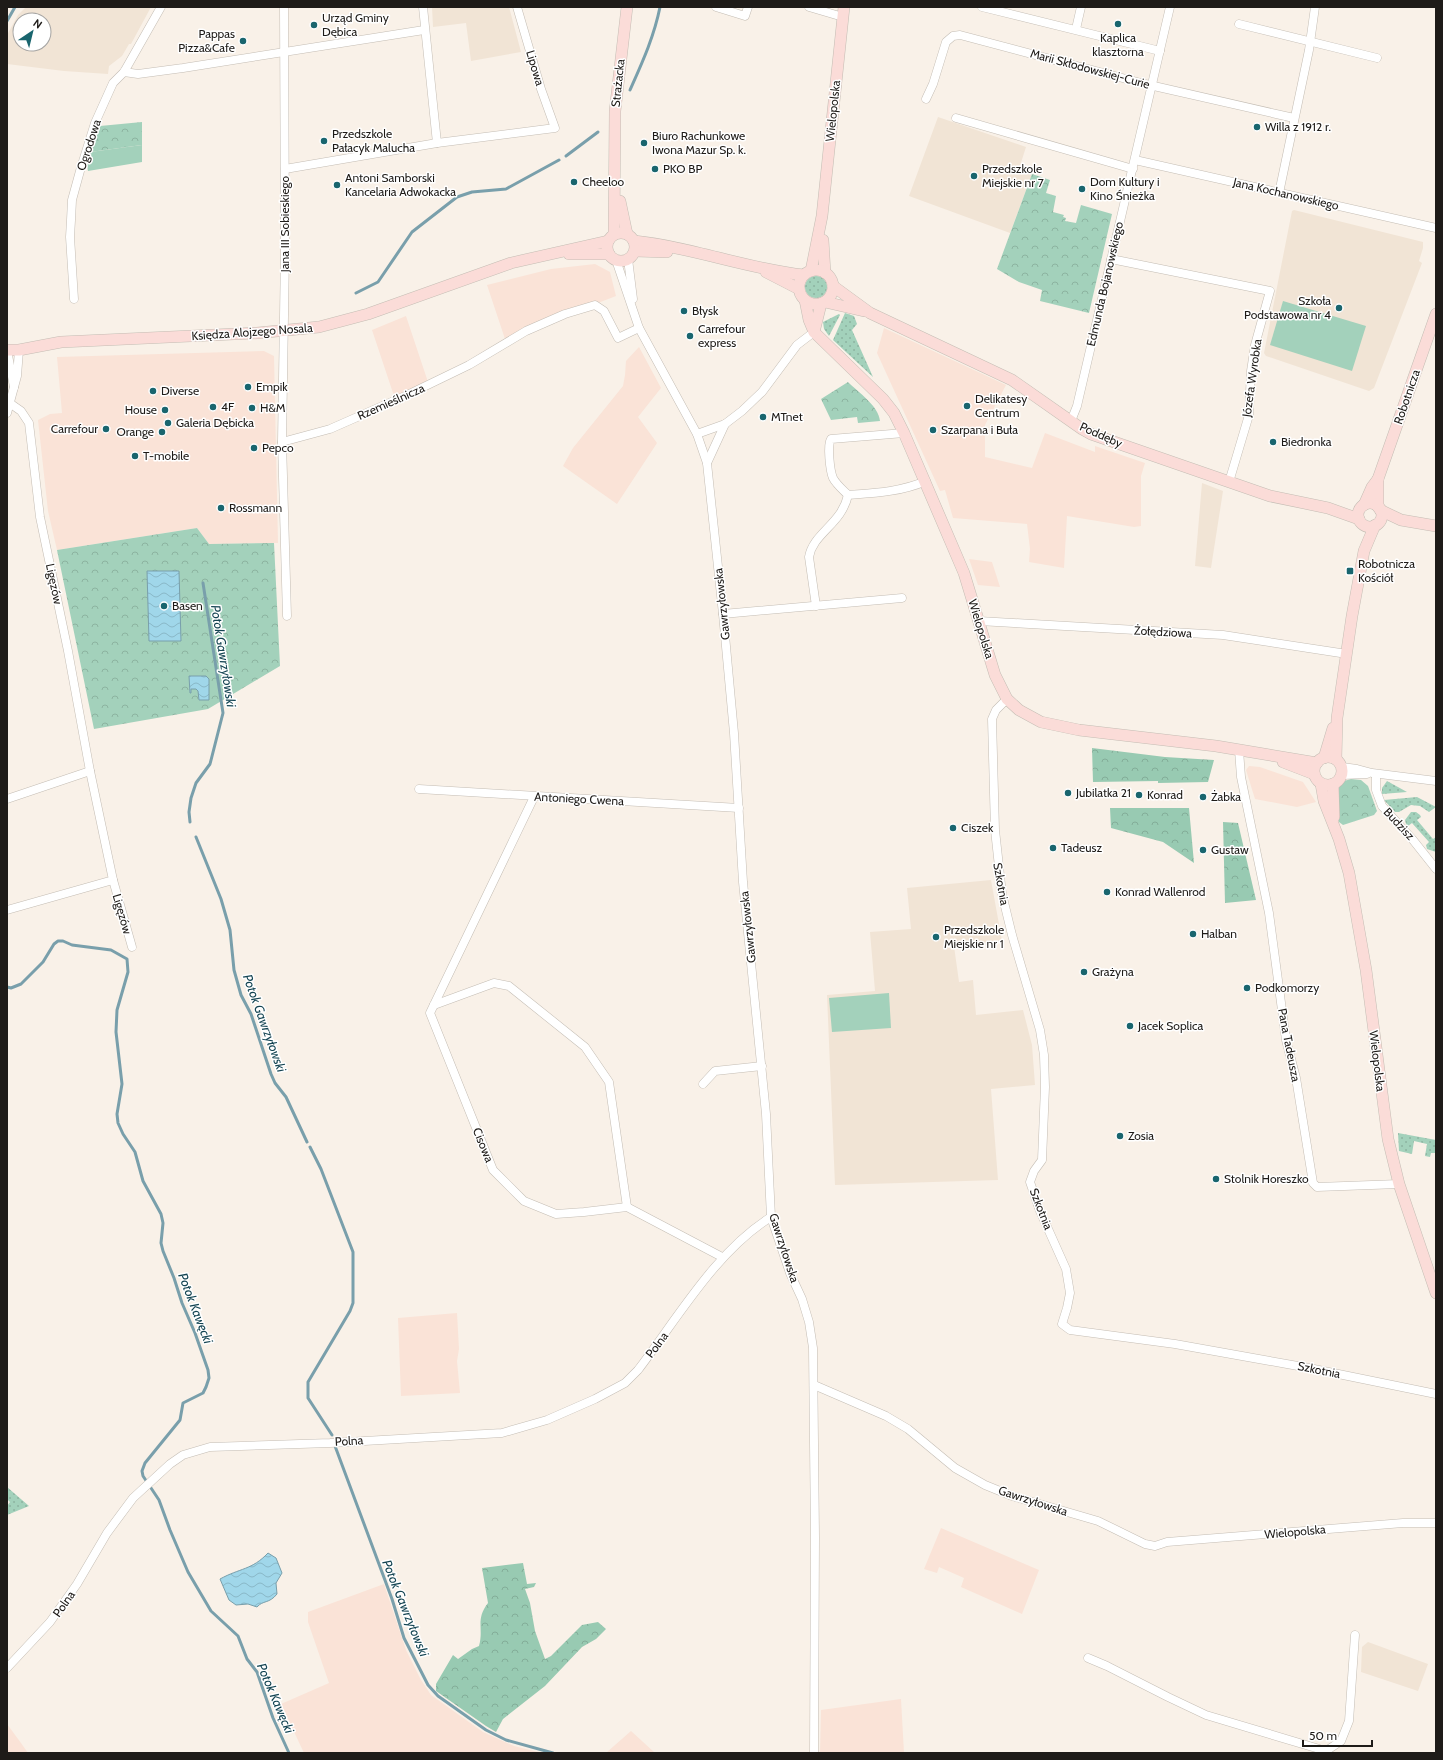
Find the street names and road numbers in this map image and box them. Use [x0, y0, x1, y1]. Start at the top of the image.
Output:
street label: Marii Skłodowskiej-Curie [1029, 45, 1152, 92]
street label: Lipowa [523, 48, 548, 88]
street label: Strażacka [608, 58, 628, 108]
street label: Wielopolska [822, 79, 843, 142]
street label: Ogrodowa [73, 117, 104, 172]
street label: Jana Kochanowskiego [1231, 174, 1341, 213]
street label: Jana III Sobieskiego [277, 175, 292, 273]
street label: Edmunda Bojanowskiego [1083, 220, 1126, 348]
street label: Księdza Alojzego Nosala [191, 320, 313, 343]
street label: Józefa Wyrobka [1238, 338, 1264, 419]
street label: Robotnicza [1390, 367, 1423, 426]
street label: Rzemieślnicza [355, 380, 427, 423]
street label: Poddęby [1077, 418, 1125, 451]
street label: Ligęzów [43, 562, 66, 606]
street label: Gawrzyłowska [710, 567, 733, 641]
street label: Wielopolska [965, 597, 998, 661]
street label: Żołędziowa [1134, 622, 1193, 641]
street label: Antoniego Cwena [534, 789, 625, 808]
street label: Budzisz [1381, 804, 1418, 843]
street label: Szkotnia [990, 861, 1013, 907]
street label: Gawrzyłowska [736, 890, 759, 964]
street label: Ligęzów [110, 892, 135, 936]
street label: Pana Tadeusza [1275, 1007, 1304, 1083]
street label: Wielopolska [1366, 1029, 1389, 1093]
street label: Cisowa [470, 1125, 497, 1165]
street label: Szkotnia [1027, 1186, 1056, 1232]
street label: Gawrzyłowska [766, 1211, 803, 1285]
street label: Polna [642, 1329, 671, 1361]
street label: Szkotnia [1296, 1358, 1342, 1381]
street label: Polna [334, 1432, 364, 1449]
street label: Gawrzyłowska [997, 1482, 1070, 1519]
street label: Wielopolska [1264, 1521, 1326, 1542]
street label: Polna [49, 1587, 78, 1620]

